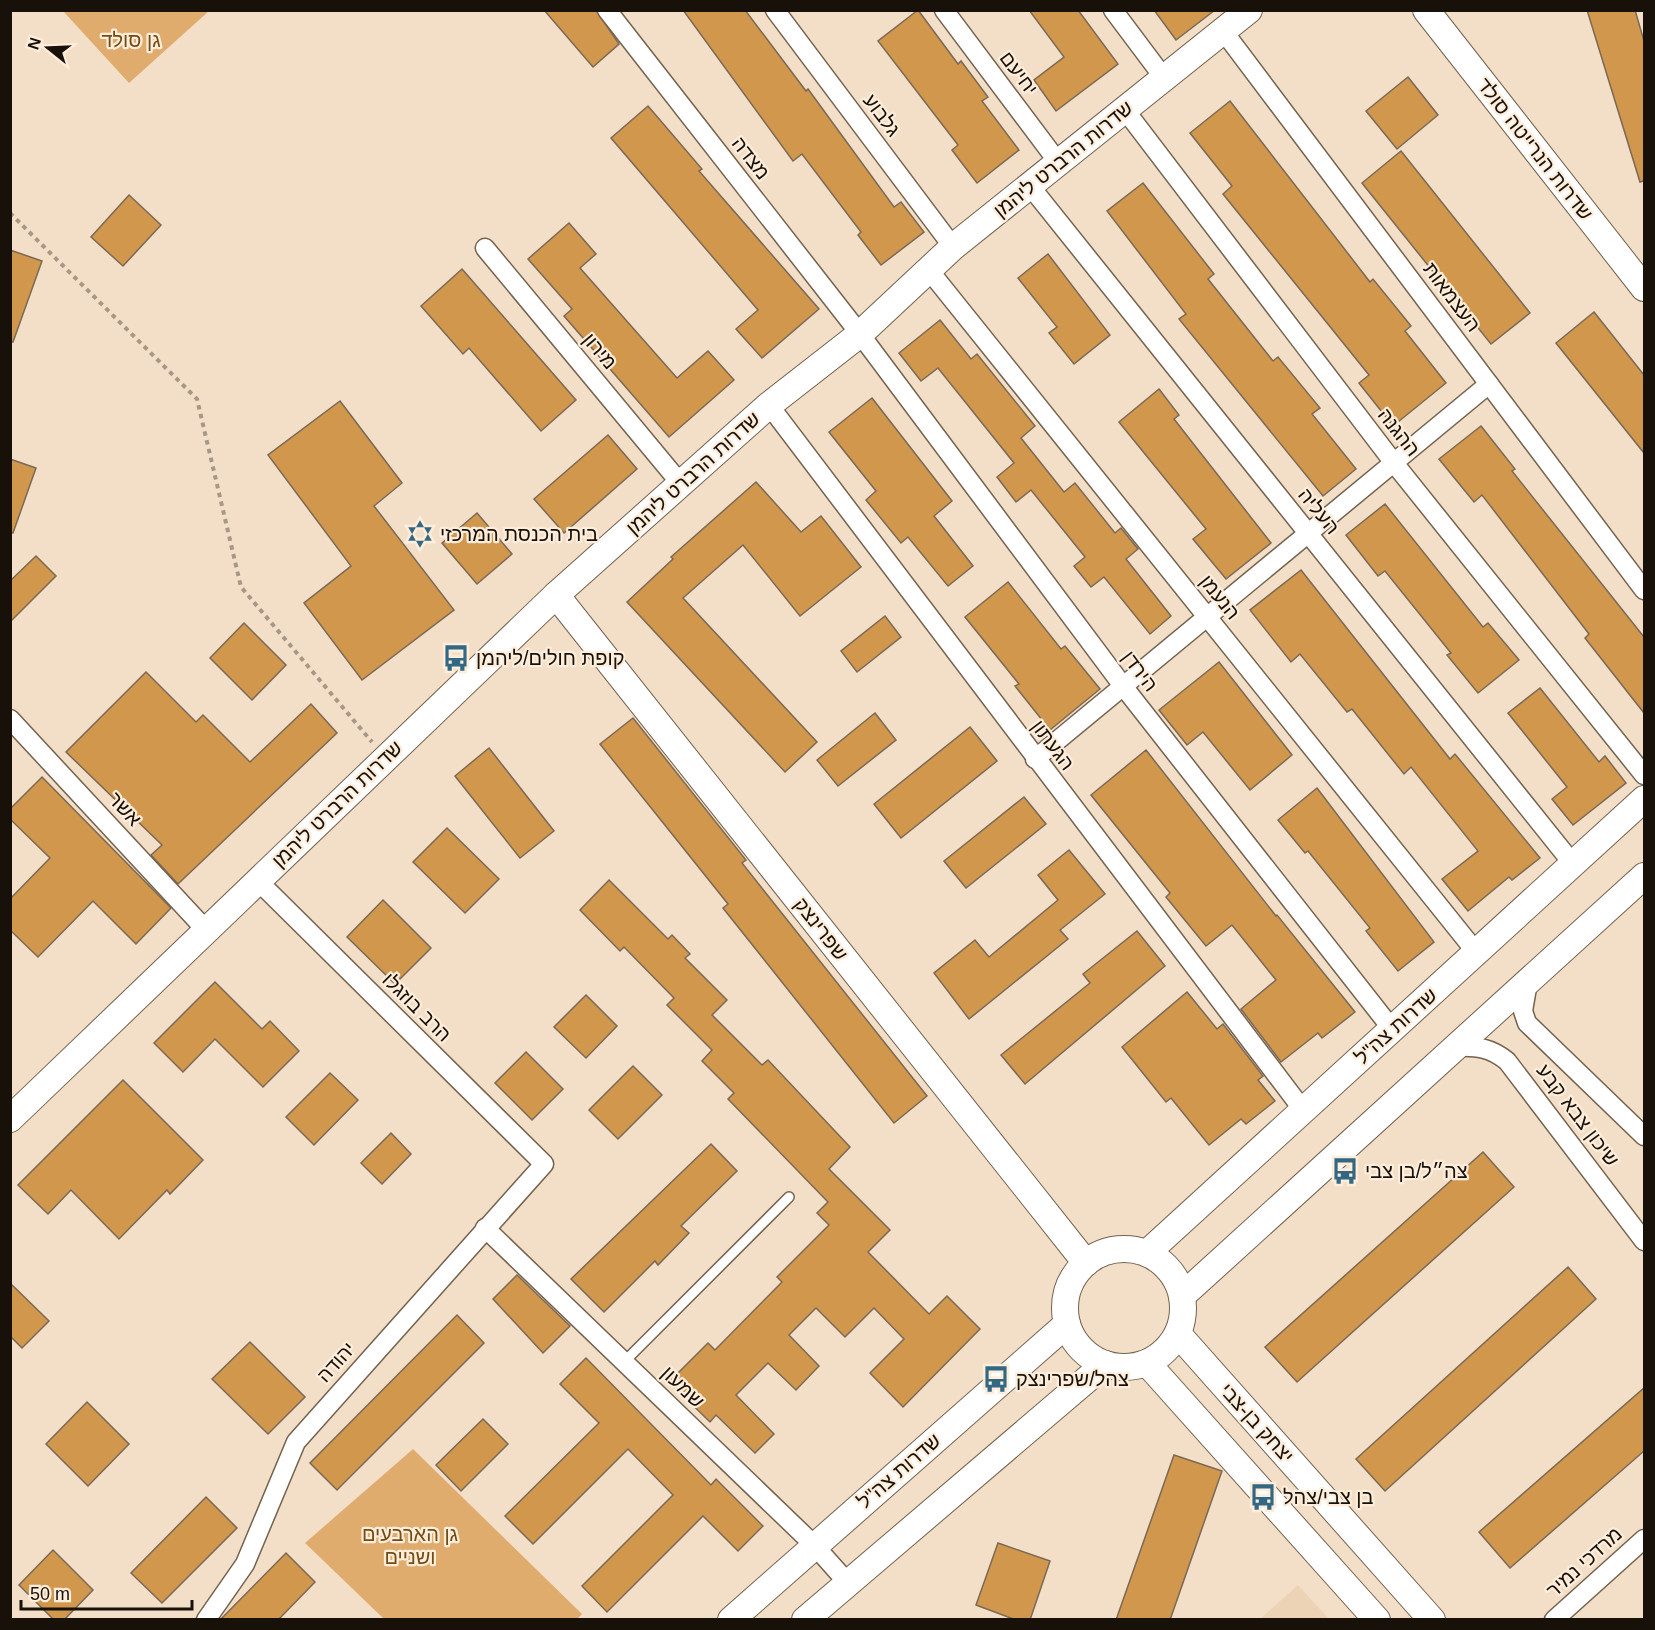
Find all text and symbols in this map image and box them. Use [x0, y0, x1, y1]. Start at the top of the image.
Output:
north arrow [18, 18, 78, 78]
park label: גן סולד [101, 29, 161, 51]
text: N [24, 35, 44, 52]
street label: יחיעם [996, 47, 1042, 99]
street label: שדרות הנרייטה סולד [1473, 74, 1597, 224]
street label: גלבוע [859, 90, 905, 140]
street label: שדרות הרברט ליהמן [989, 96, 1137, 222]
street label: מצדה [728, 132, 774, 184]
street label: העצמאות [1419, 258, 1485, 336]
street label: מירון [579, 329, 621, 373]
street label: ההגנה [1374, 404, 1424, 460]
street label: שדרות הרברט ליהמן [622, 407, 764, 539]
street label: העליה [1294, 484, 1344, 538]
synagogue icon: בית הכנסת המרכזי [405, 519, 435, 549]
place label: בית הכנסת המרכזי [440, 523, 598, 545]
street label: הנעמן [1196, 570, 1244, 624]
bus stop icon: קופת חולים/ליהמן [441, 643, 471, 673]
street label: הירדן [1118, 646, 1162, 696]
place label: קופת חולים/ליהמן [476, 647, 624, 669]
street label: הגעתון [1027, 716, 1079, 774]
street label: שדרות הרברט ליהמן [268, 736, 406, 872]
street label: אשר [104, 788, 146, 831]
street label: שפרינצק [790, 893, 852, 965]
street label: הרב בוזגלו [378, 968, 456, 1046]
street label: שדרות צה"ל [1351, 984, 1441, 1068]
street label: שיכון צבא קבע [1533, 1060, 1623, 1170]
bus stop icon: צה״ל/בן צבי [1330, 1156, 1360, 1186]
place label: צה״ל/בן צבי [1365, 1160, 1468, 1182]
street label: יהודה [312, 1338, 360, 1386]
street label: שמעון [657, 1362, 709, 1412]
bus stop icon: צהל/שפרינצק [981, 1364, 1011, 1394]
place label: צהל/שפרינצק [1016, 1368, 1129, 1390]
street label: יצחק בן-צבי [1216, 1379, 1298, 1467]
street label: שדרות צה"ל [853, 1429, 945, 1513]
bus stop icon: בן צבי/צהל [1248, 1482, 1278, 1512]
place label: בן צבי/צהל [1283, 1486, 1374, 1508]
park label: גן הארבעים ושניים [362, 1523, 458, 1568]
street label: מרדכי נמיר [1542, 1523, 1626, 1601]
scale bar [21, 1573, 192, 1611]
text: 50 m [30, 1584, 70, 1604]

